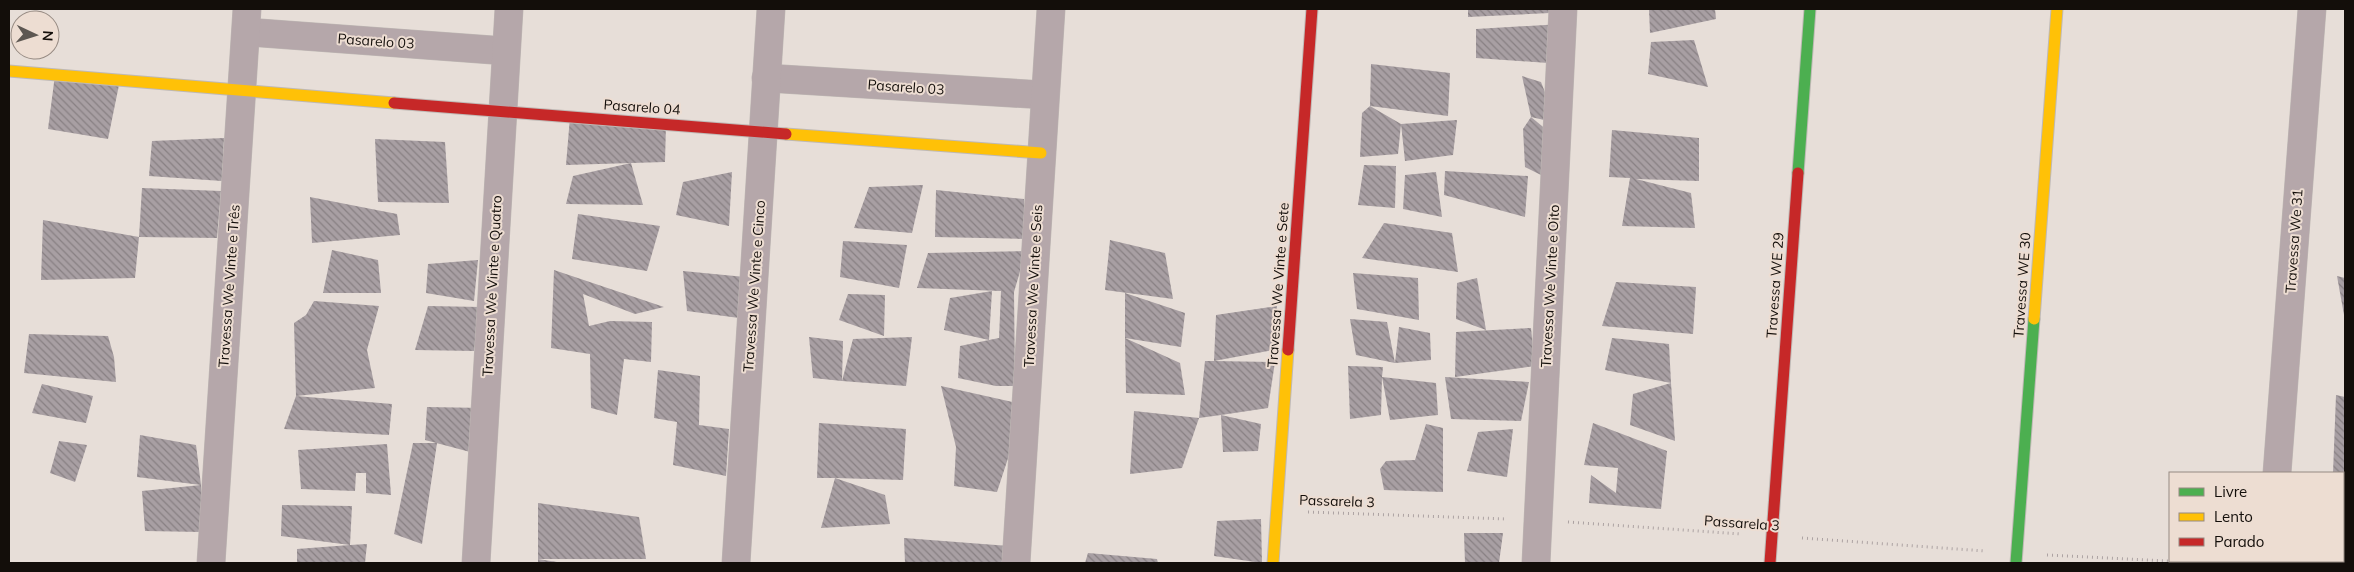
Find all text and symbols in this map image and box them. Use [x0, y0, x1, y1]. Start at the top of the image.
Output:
north arrow [10, 10, 60, 60]
street label: Pasarelo 03 [337, 29, 415, 53]
text: N [39, 30, 57, 42]
street label: Pasarelo 03 [867, 75, 945, 99]
street label: Pasarelo 04 [603, 95, 682, 119]
street label: Travessa We 31 [2281, 188, 2307, 294]
street label: Travessa We Vinte e Quatro [478, 195, 506, 377]
street label: Travessa We Vinte e Cinco [739, 199, 769, 373]
street label: Travessa We Vinte e Sete [1263, 202, 1293, 368]
street label: Travessa We Vinte e Três [214, 204, 244, 368]
street label: Travessa We Vinte e Seis [1020, 204, 1046, 368]
street label: Travessa We Vinte e Oito [1537, 204, 1563, 368]
street label: Travessa WE 29 [1762, 232, 1788, 338]
street label: Travessa WE 30 [2009, 232, 2035, 338]
legend [2169, 472, 2344, 562]
text: Livre [2214, 482, 2247, 501]
street label: Passarela 3 [1299, 491, 1375, 511]
text: Lento [2214, 507, 2253, 526]
street label: Passarela 3 [1704, 511, 1780, 535]
text: Parado [2214, 532, 2264, 551]

